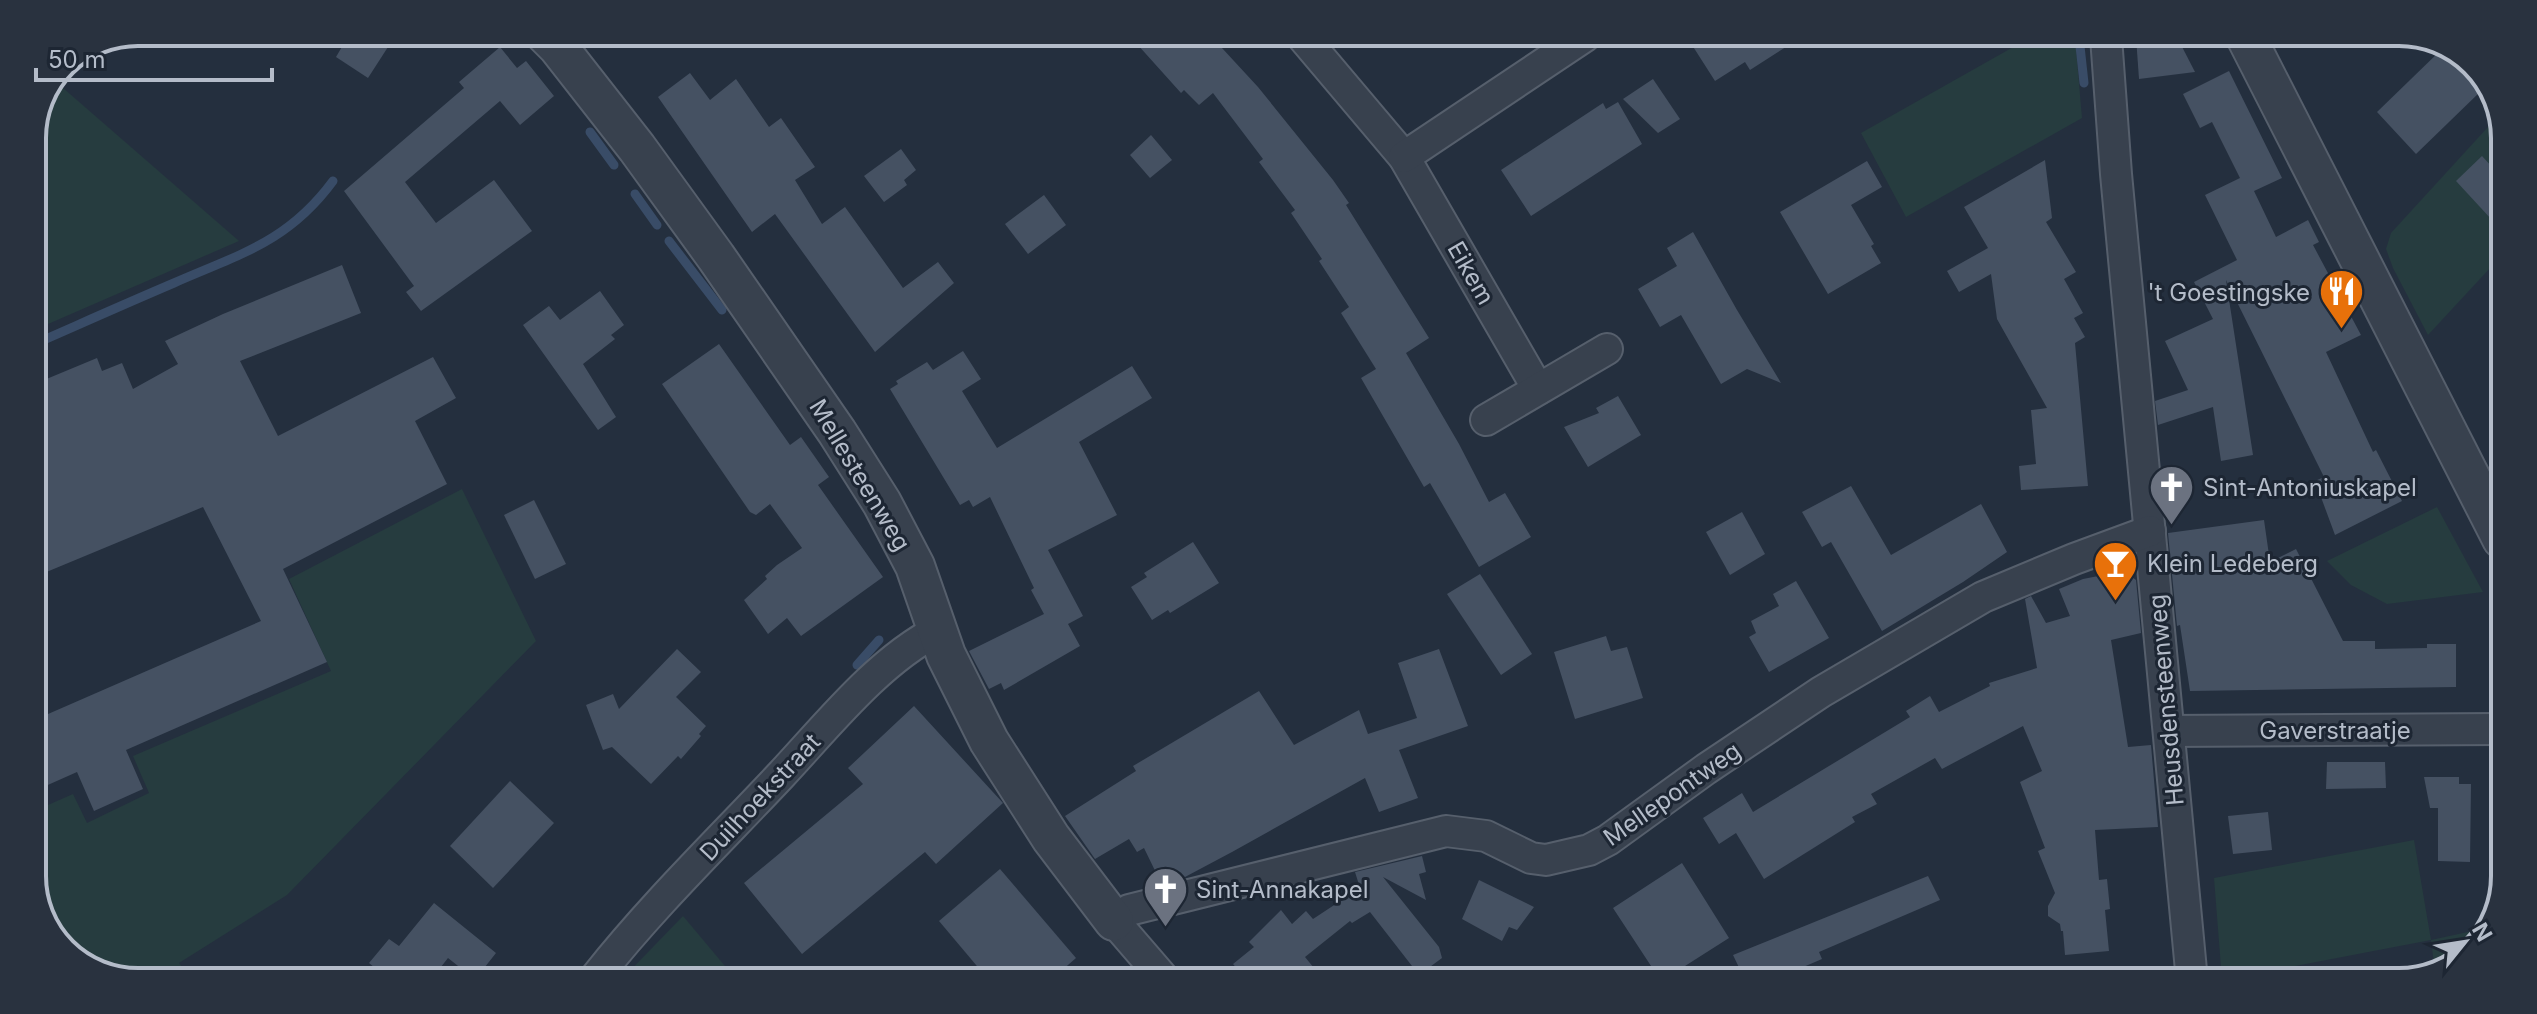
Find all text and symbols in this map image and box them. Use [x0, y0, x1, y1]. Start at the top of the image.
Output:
scale bar [36, 32, 272, 82]
text: 50 m [48, 45, 106, 74]
street label: Eikem [1441, 236, 1501, 310]
restaurant icon: 't Goestingske [2317, 268, 2365, 331]
place label: 't Goestingske [2147, 278, 2310, 307]
street label: Mellesteenweg [803, 394, 917, 556]
church icon: Sint-Antoniuskapel [2148, 463, 2196, 526]
place label: Sint-Antoniuskapel [2203, 473, 2417, 502]
bar icon: Klein Ledeberg [2092, 539, 2140, 602]
place label: Klein Ledeberg [2147, 549, 2318, 578]
street label: Heusdensteenweg [2142, 593, 2190, 807]
street label: Gaverstraatje [2259, 716, 2411, 745]
street label: Duilhoekstraat [694, 727, 826, 867]
street label: Mellepontweg [1598, 736, 1746, 852]
church icon: Sint-Annakapel [1141, 865, 1189, 928]
place label: Sint-Annakapel [1196, 875, 1369, 904]
north arrow [2425, 902, 2505, 982]
text: N [2467, 918, 2498, 946]

